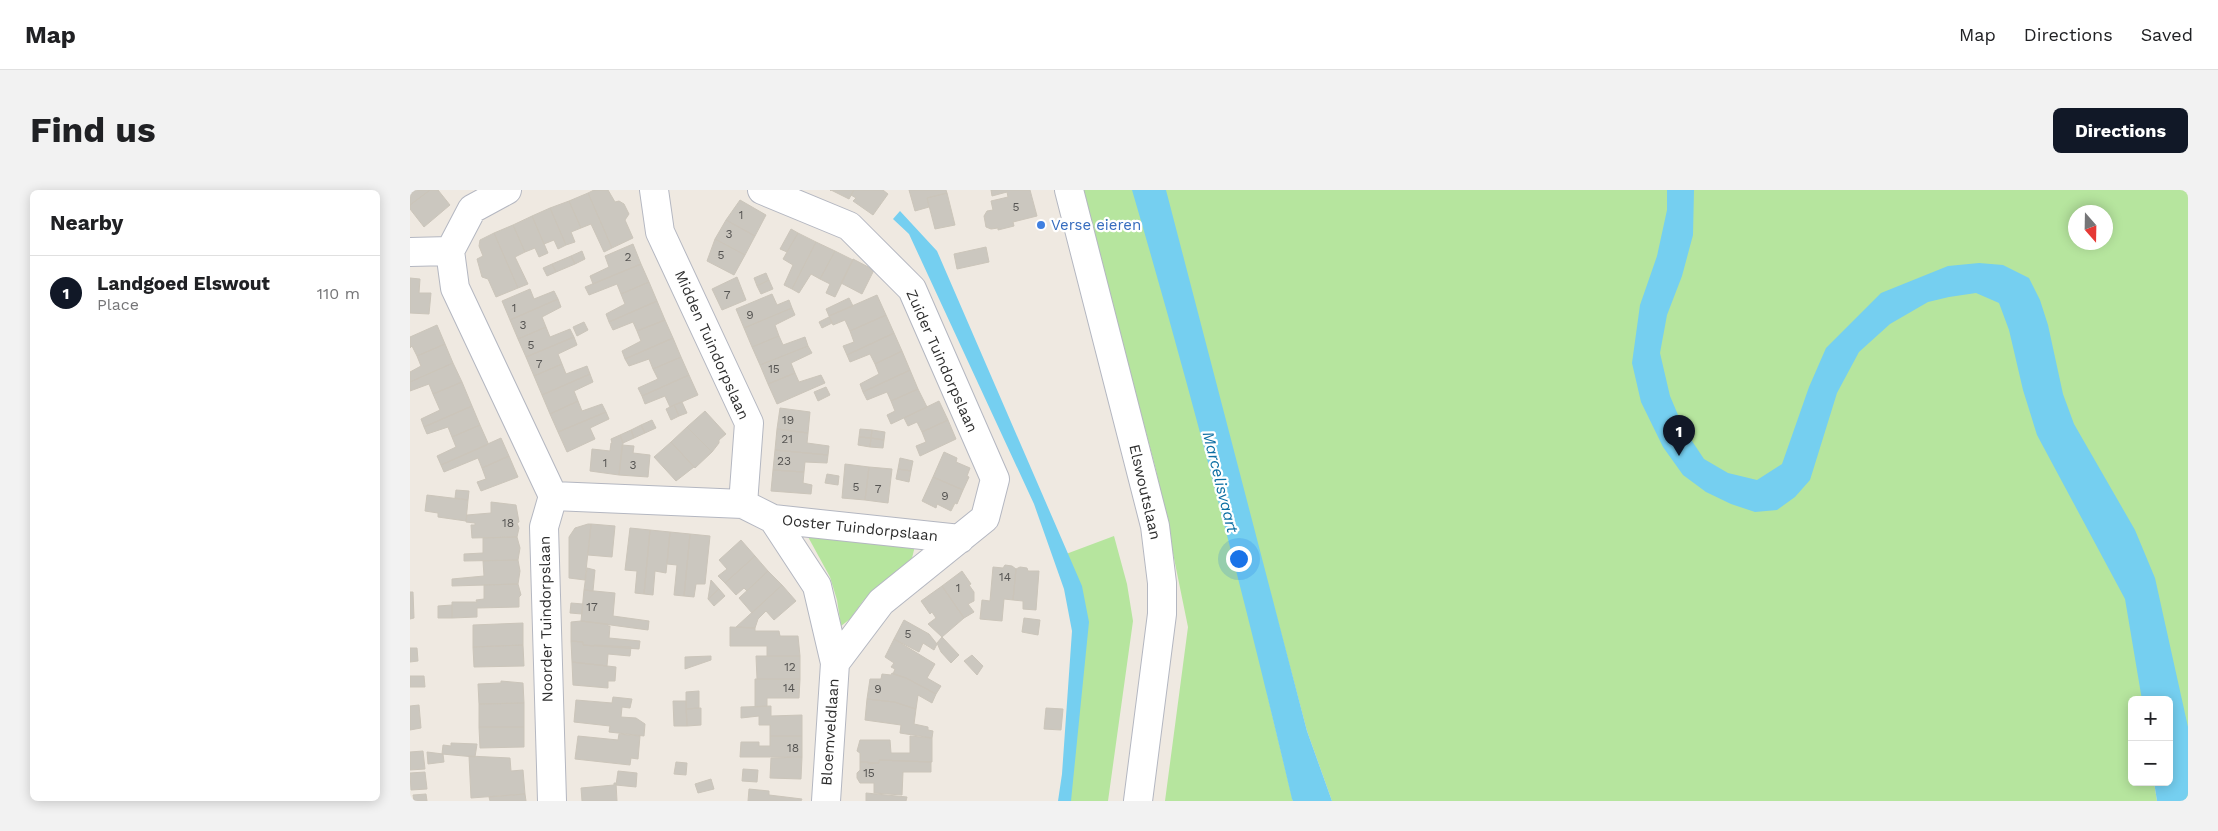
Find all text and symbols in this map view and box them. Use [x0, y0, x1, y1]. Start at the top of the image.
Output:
text: Map [25, 21, 76, 49]
text: Map [1959, 24, 1996, 45]
text: Directions [2024, 24, 2113, 45]
text: Saved [2141, 24, 2193, 45]
button: Directions [2053, 108, 2188, 153]
text: Find us [30, 109, 156, 151]
house number: 5 [1013, 200, 1020, 214]
north arrow [2068, 205, 2113, 250]
house number: 1 [739, 208, 743, 222]
text: Nearby [50, 210, 123, 235]
place label: Verse eieren [1051, 216, 1141, 234]
marker: Verse eieren [1035, 219, 1047, 231]
house number: 3 [726, 227, 733, 241]
house number: 5 [718, 248, 725, 262]
house number: 2 [625, 250, 632, 264]
street label: Midden Tuindorpslaan [671, 268, 753, 422]
text: Landgoed Elswout [97, 272, 270, 295]
text: 1 [63, 284, 69, 303]
text: 110 m [317, 284, 360, 303]
street label: Zuider Tuindorpslaan [902, 287, 982, 435]
house number: 7 [724, 288, 731, 302]
text: Place [97, 295, 139, 314]
house number: 1 [512, 301, 516, 315]
house number: 9 [746, 308, 754, 322]
house number: 3 [520, 318, 527, 332]
house number: 5 [528, 338, 535, 352]
house number: 7 [536, 357, 543, 371]
house number: 15 [768, 362, 780, 376]
house number: 19 [782, 413, 794, 427]
pin: 1 [1663, 415, 1695, 456]
water label: Marcelisvaart [1199, 429, 1242, 535]
house number: 21 [781, 432, 793, 446]
street label: Elswoutslaan [1125, 443, 1165, 541]
house number: 23 [777, 454, 791, 468]
house number: 1 [603, 456, 607, 470]
house number: 3 [630, 458, 637, 472]
house number: 5 [853, 480, 860, 494]
house number: 7 [875, 482, 882, 496]
house number: 9 [941, 489, 949, 503]
street label: Ooster Tuindorpslaan [781, 511, 939, 545]
house number: 18 [502, 516, 514, 530]
street label: Noorder Tuindorpslaan [536, 536, 556, 702]
your location [1226, 546, 1252, 572]
house number: 14 [999, 570, 1011, 584]
house number: 1 [956, 581, 960, 595]
house number: 17 [586, 600, 598, 614]
house number: 5 [905, 627, 912, 641]
house number: 12 [784, 660, 796, 674]
street label: Bloemveldlaan [817, 678, 843, 786]
house number: 14 [783, 681, 795, 695]
house number: 9 [874, 682, 882, 696]
map controls [2128, 696, 2173, 786]
button: + [2128, 696, 2173, 741]
house number: 18 [787, 741, 799, 755]
button: − [2128, 741, 2173, 786]
house number: 15 [863, 766, 875, 780]

